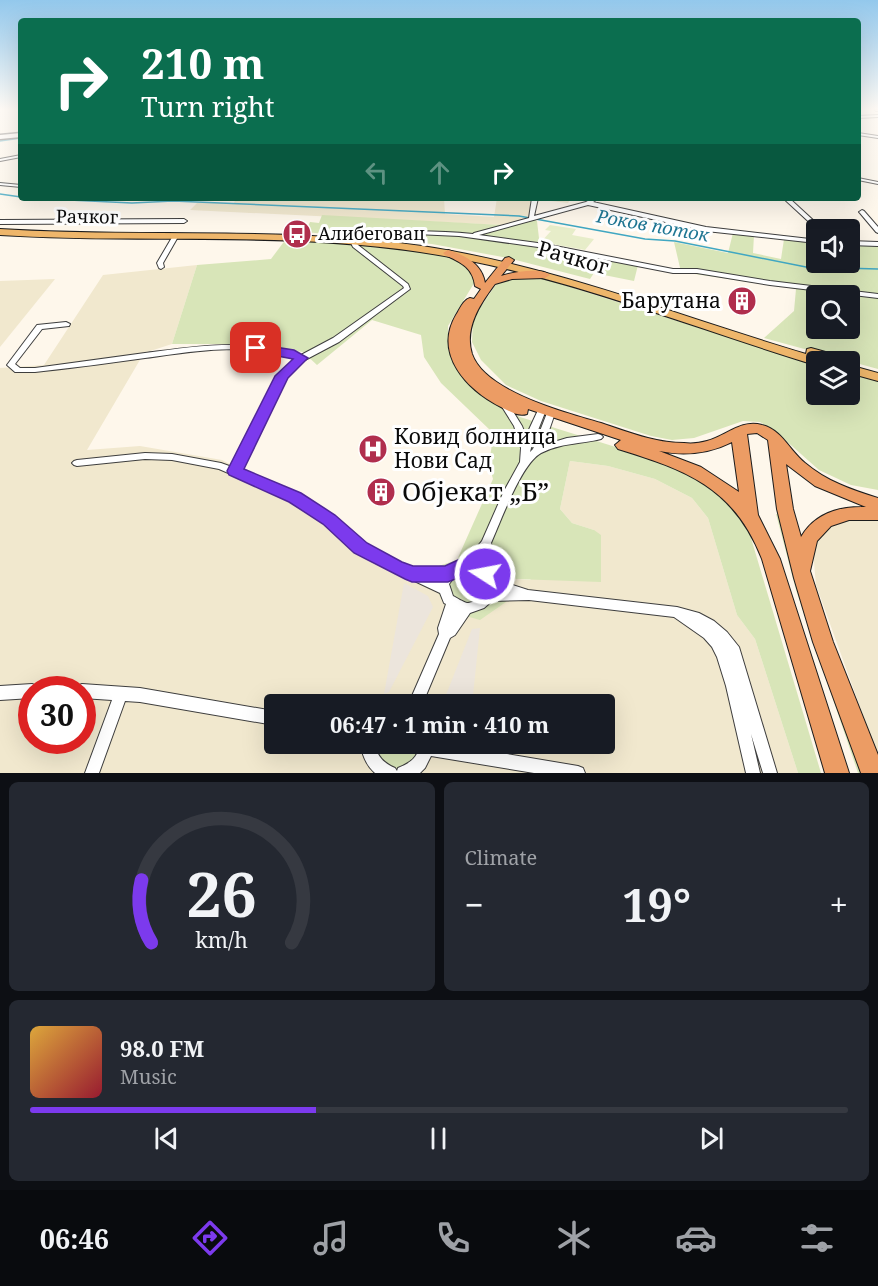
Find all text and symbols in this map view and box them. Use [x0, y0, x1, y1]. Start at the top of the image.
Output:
text: 210 m [141, 34, 265, 91]
icon: right [42, 42, 120, 120]
text: Turn right [141, 88, 274, 125]
icon: left [360, 156, 393, 189]
icon: ahead [423, 156, 456, 189]
icon: right [486, 156, 519, 189]
street label: Рачког [56, 203, 119, 229]
water label: Роков поток [594, 203, 712, 247]
bus stop icon: Алибеговац [281, 218, 313, 250]
map controls [806, 219, 860, 405]
button: sound [806, 219, 860, 273]
place label: Алибеговац [318, 221, 425, 245]
street label: Рачког [535, 234, 612, 281]
building icon: Барутана [726, 285, 758, 317]
button: search [806, 285, 860, 339]
place label: Барутана [621, 286, 721, 314]
pin [230, 322, 281, 373]
icon: arrive [239, 331, 272, 364]
button: layers [806, 351, 860, 405]
place label: Ковид болница Нови Сад [394, 422, 556, 474]
hospital icon: Ковид болница Нови Сад [357, 433, 389, 465]
place label: Објекат „Б” [402, 473, 549, 509]
building icon: Објекат „Б” [365, 476, 397, 508]
position arrow [453, 542, 517, 606]
speed limit sign: 30 [18, 676, 96, 754]
text: 06:47 · 1 min · 410 m [330, 709, 549, 739]
text: Climate [465, 844, 537, 871]
text: 26 [186, 850, 257, 935]
text: 19° [622, 874, 691, 935]
text: − [465, 882, 484, 927]
text: + [830, 882, 848, 927]
text: km/h [195, 926, 248, 955]
text: 98.0 FM [120, 1033, 204, 1063]
text: Music [120, 1063, 177, 1090]
icon: previous [150, 1122, 183, 1155]
icon: pause [422, 1122, 455, 1155]
icon: next [695, 1122, 728, 1155]
icon: directions [189, 1217, 231, 1259]
icon: music [310, 1217, 352, 1259]
icon: phone [432, 1217, 474, 1259]
icon: climate [553, 1217, 595, 1259]
icon: car [675, 1217, 717, 1259]
icon: filters [796, 1217, 838, 1259]
text: 06:46 [40, 1220, 109, 1257]

